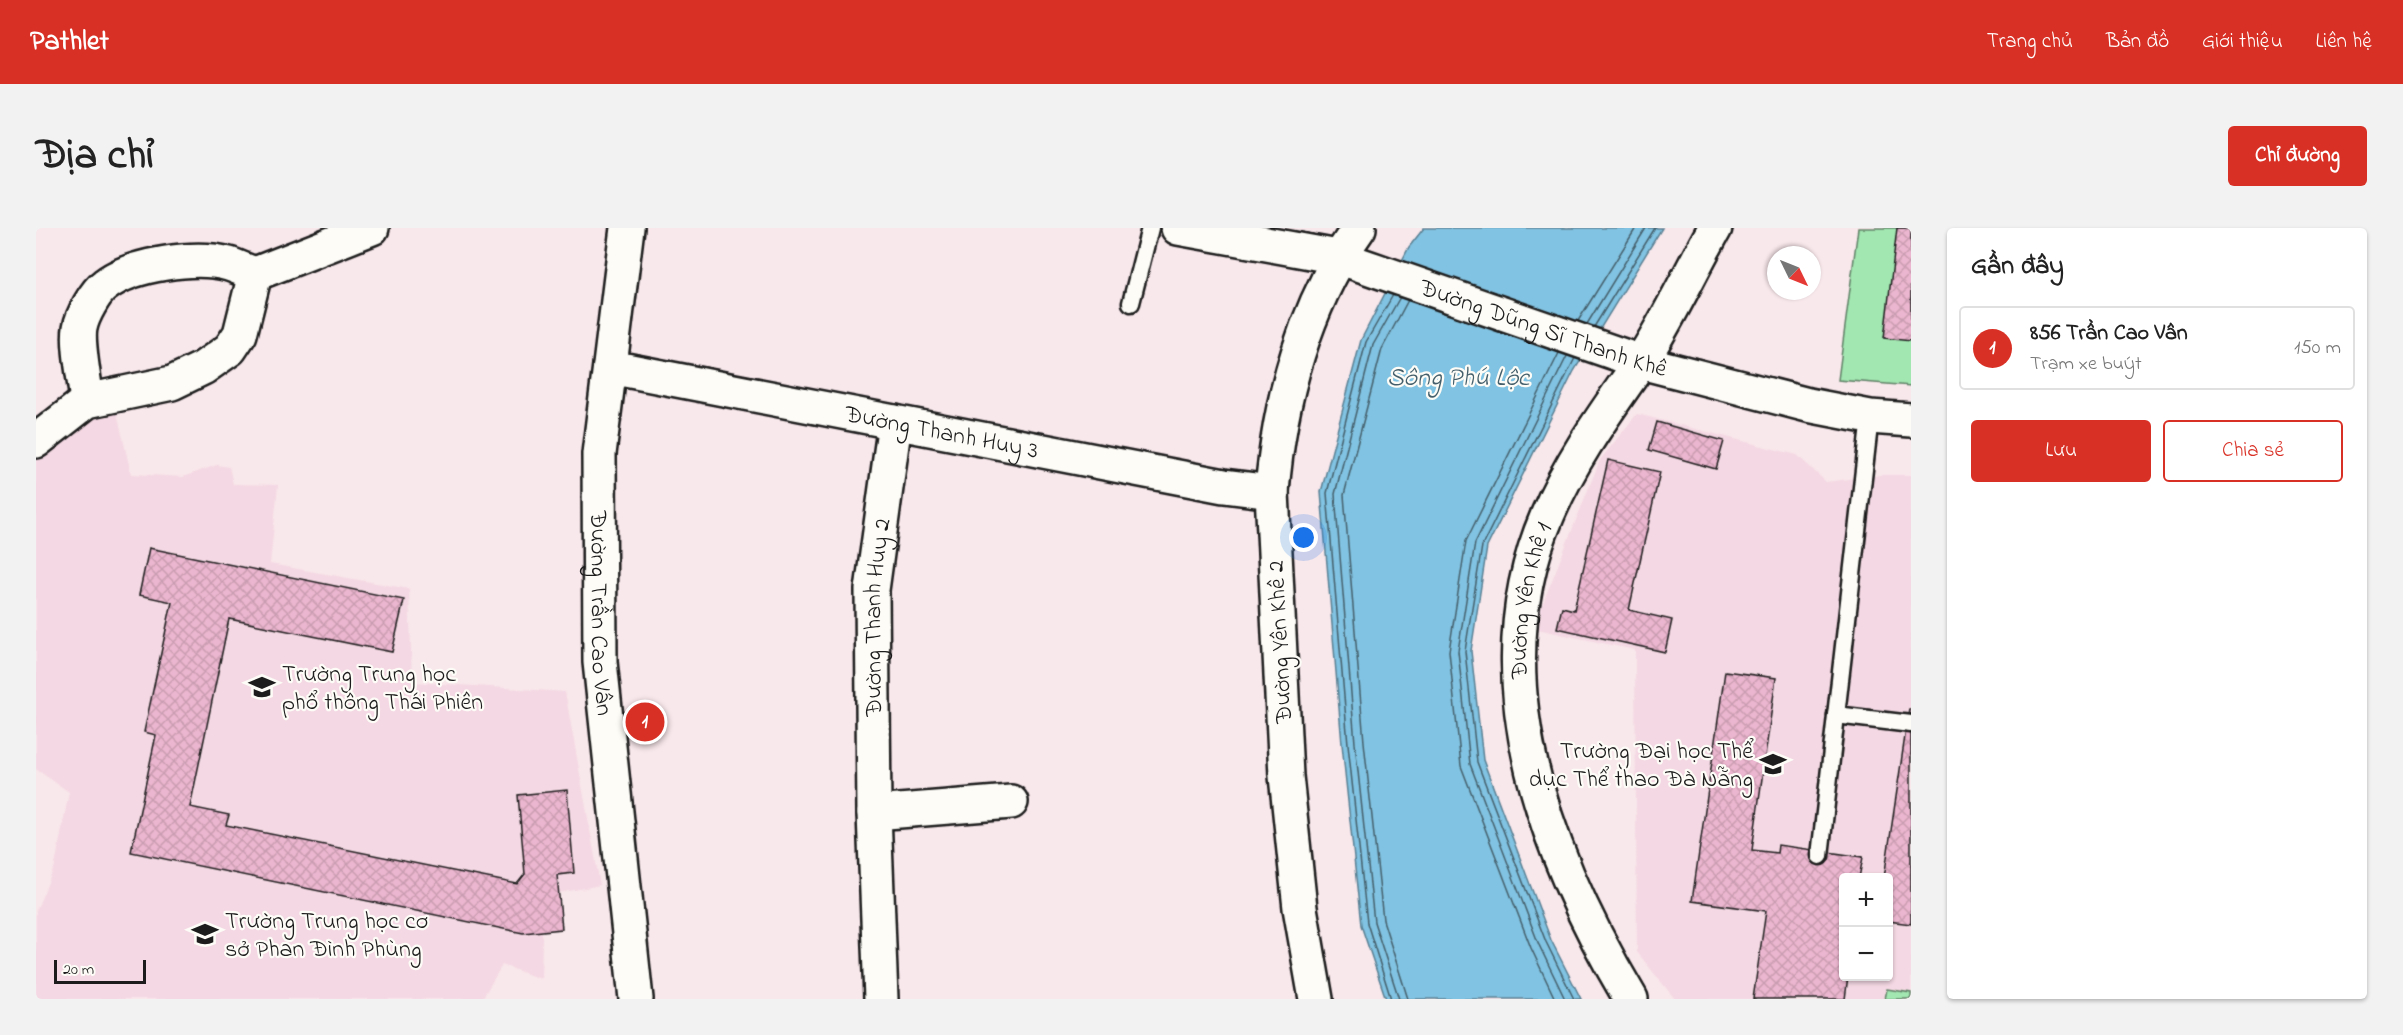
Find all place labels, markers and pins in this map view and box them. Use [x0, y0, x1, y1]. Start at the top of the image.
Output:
place label: Trường Trung học phổ thông Thái Phiên [282, 658, 483, 721]
school or university icon: Trường Trung học phổ thông Thái Phiên [247, 672, 277, 702]
pin: 1 [626, 700, 664, 744]
place label: Trường Đại học Thể dục Thể thao Đà Nẵng [1529, 735, 1754, 798]
school or university icon: Trường Đại học Thể dục Thể thao Đà Nẵng [1758, 749, 1788, 779]
place label: Trường Trung học cơ sở Phan Đình Phùng [225, 905, 428, 968]
school or university icon: Trường Trung học cơ sở Phan Đình Phùng [190, 919, 220, 949]

